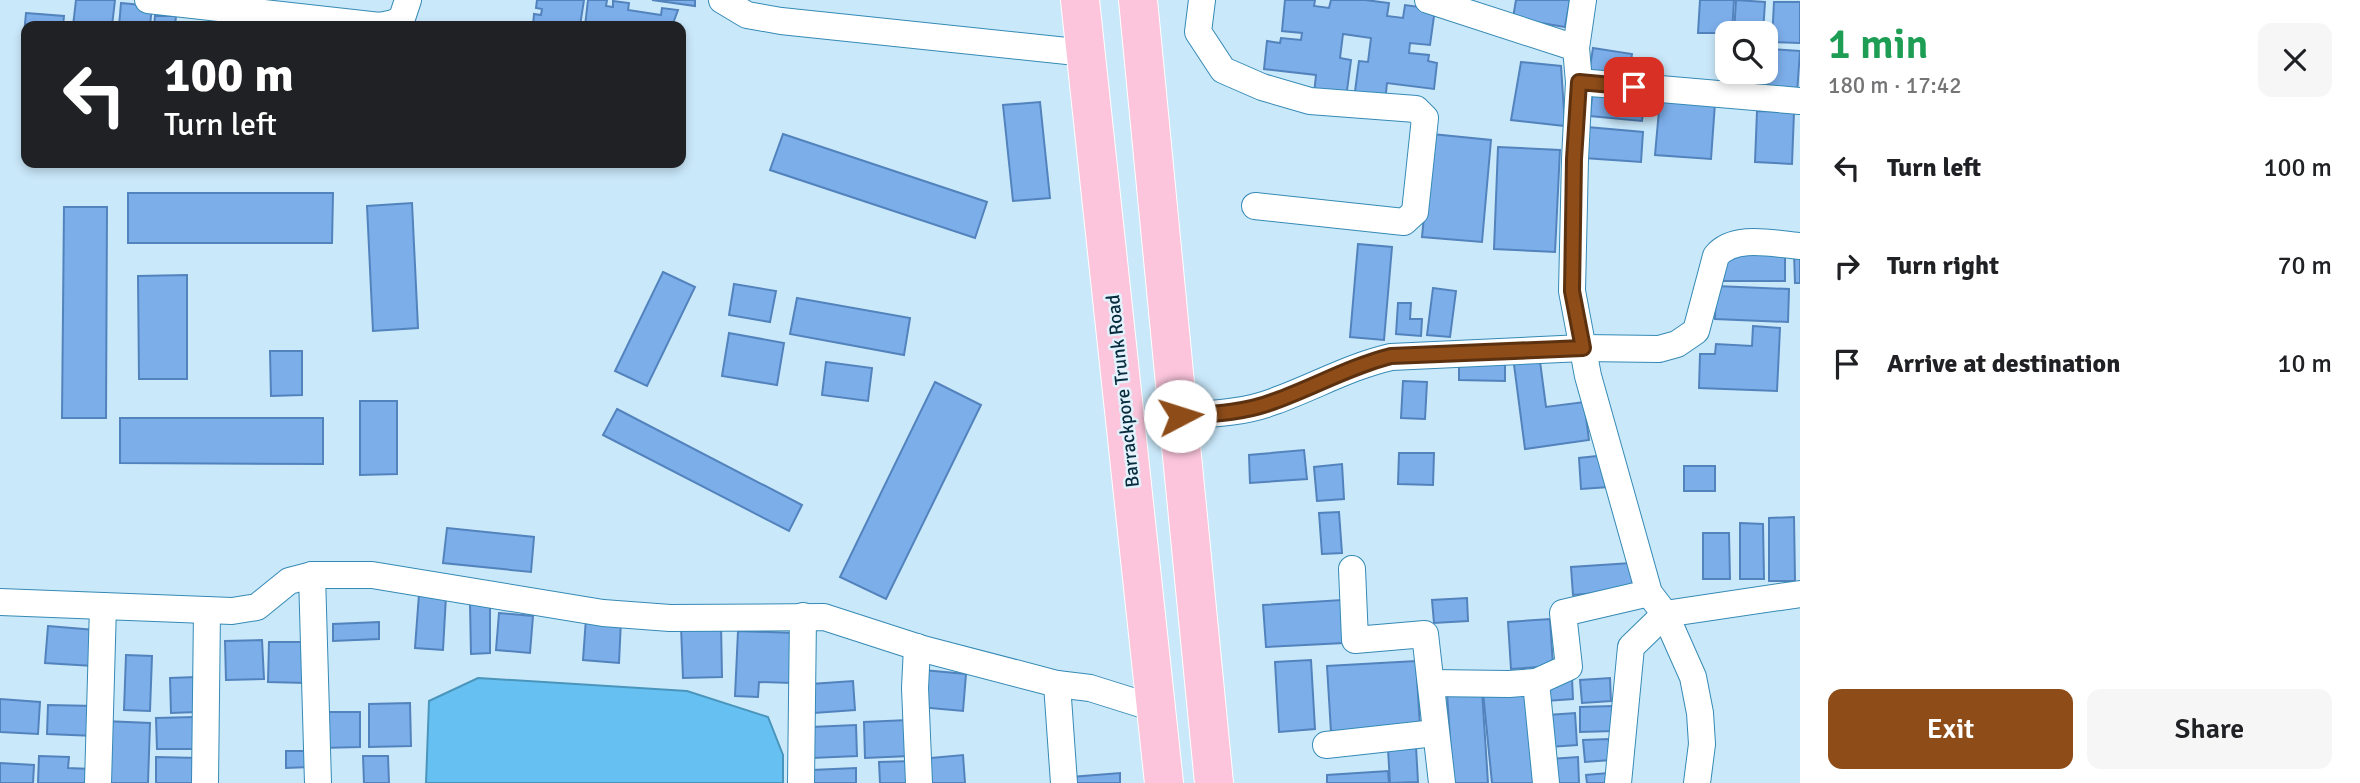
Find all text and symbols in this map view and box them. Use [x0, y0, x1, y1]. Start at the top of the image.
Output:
text: 1 min [1828, 19, 1929, 70]
map controls [1715, 21, 1778, 84]
button: search [1715, 21, 1778, 84]
button: close [2258, 23, 2332, 97]
text: 100 m [164, 45, 294, 105]
icon: left [49, 49, 140, 140]
pin [1604, 57, 1664, 117]
icon: arrive [1615, 68, 1653, 106]
text: 180 m · 17:42 [1828, 71, 1962, 100]
text: Turn left [164, 105, 277, 144]
icon: left [1828, 149, 1866, 187]
text: Turn left [1887, 152, 1981, 184]
text: 100 m [2263, 152, 2332, 184]
icon: right [1828, 247, 1866, 285]
text: Turn right [1887, 250, 1999, 282]
text: 70 m [2277, 250, 2332, 282]
street label: Barrackpore Trunk Road [1101, 293, 1145, 489]
icon: arrive [1828, 345, 1866, 383]
text: Arrive at destination [1887, 348, 2120, 380]
text: 10 m [2277, 348, 2332, 380]
position arrow [1143, 379, 1217, 453]
button: Exit [1828, 689, 2073, 769]
button: Share [2087, 689, 2332, 769]

